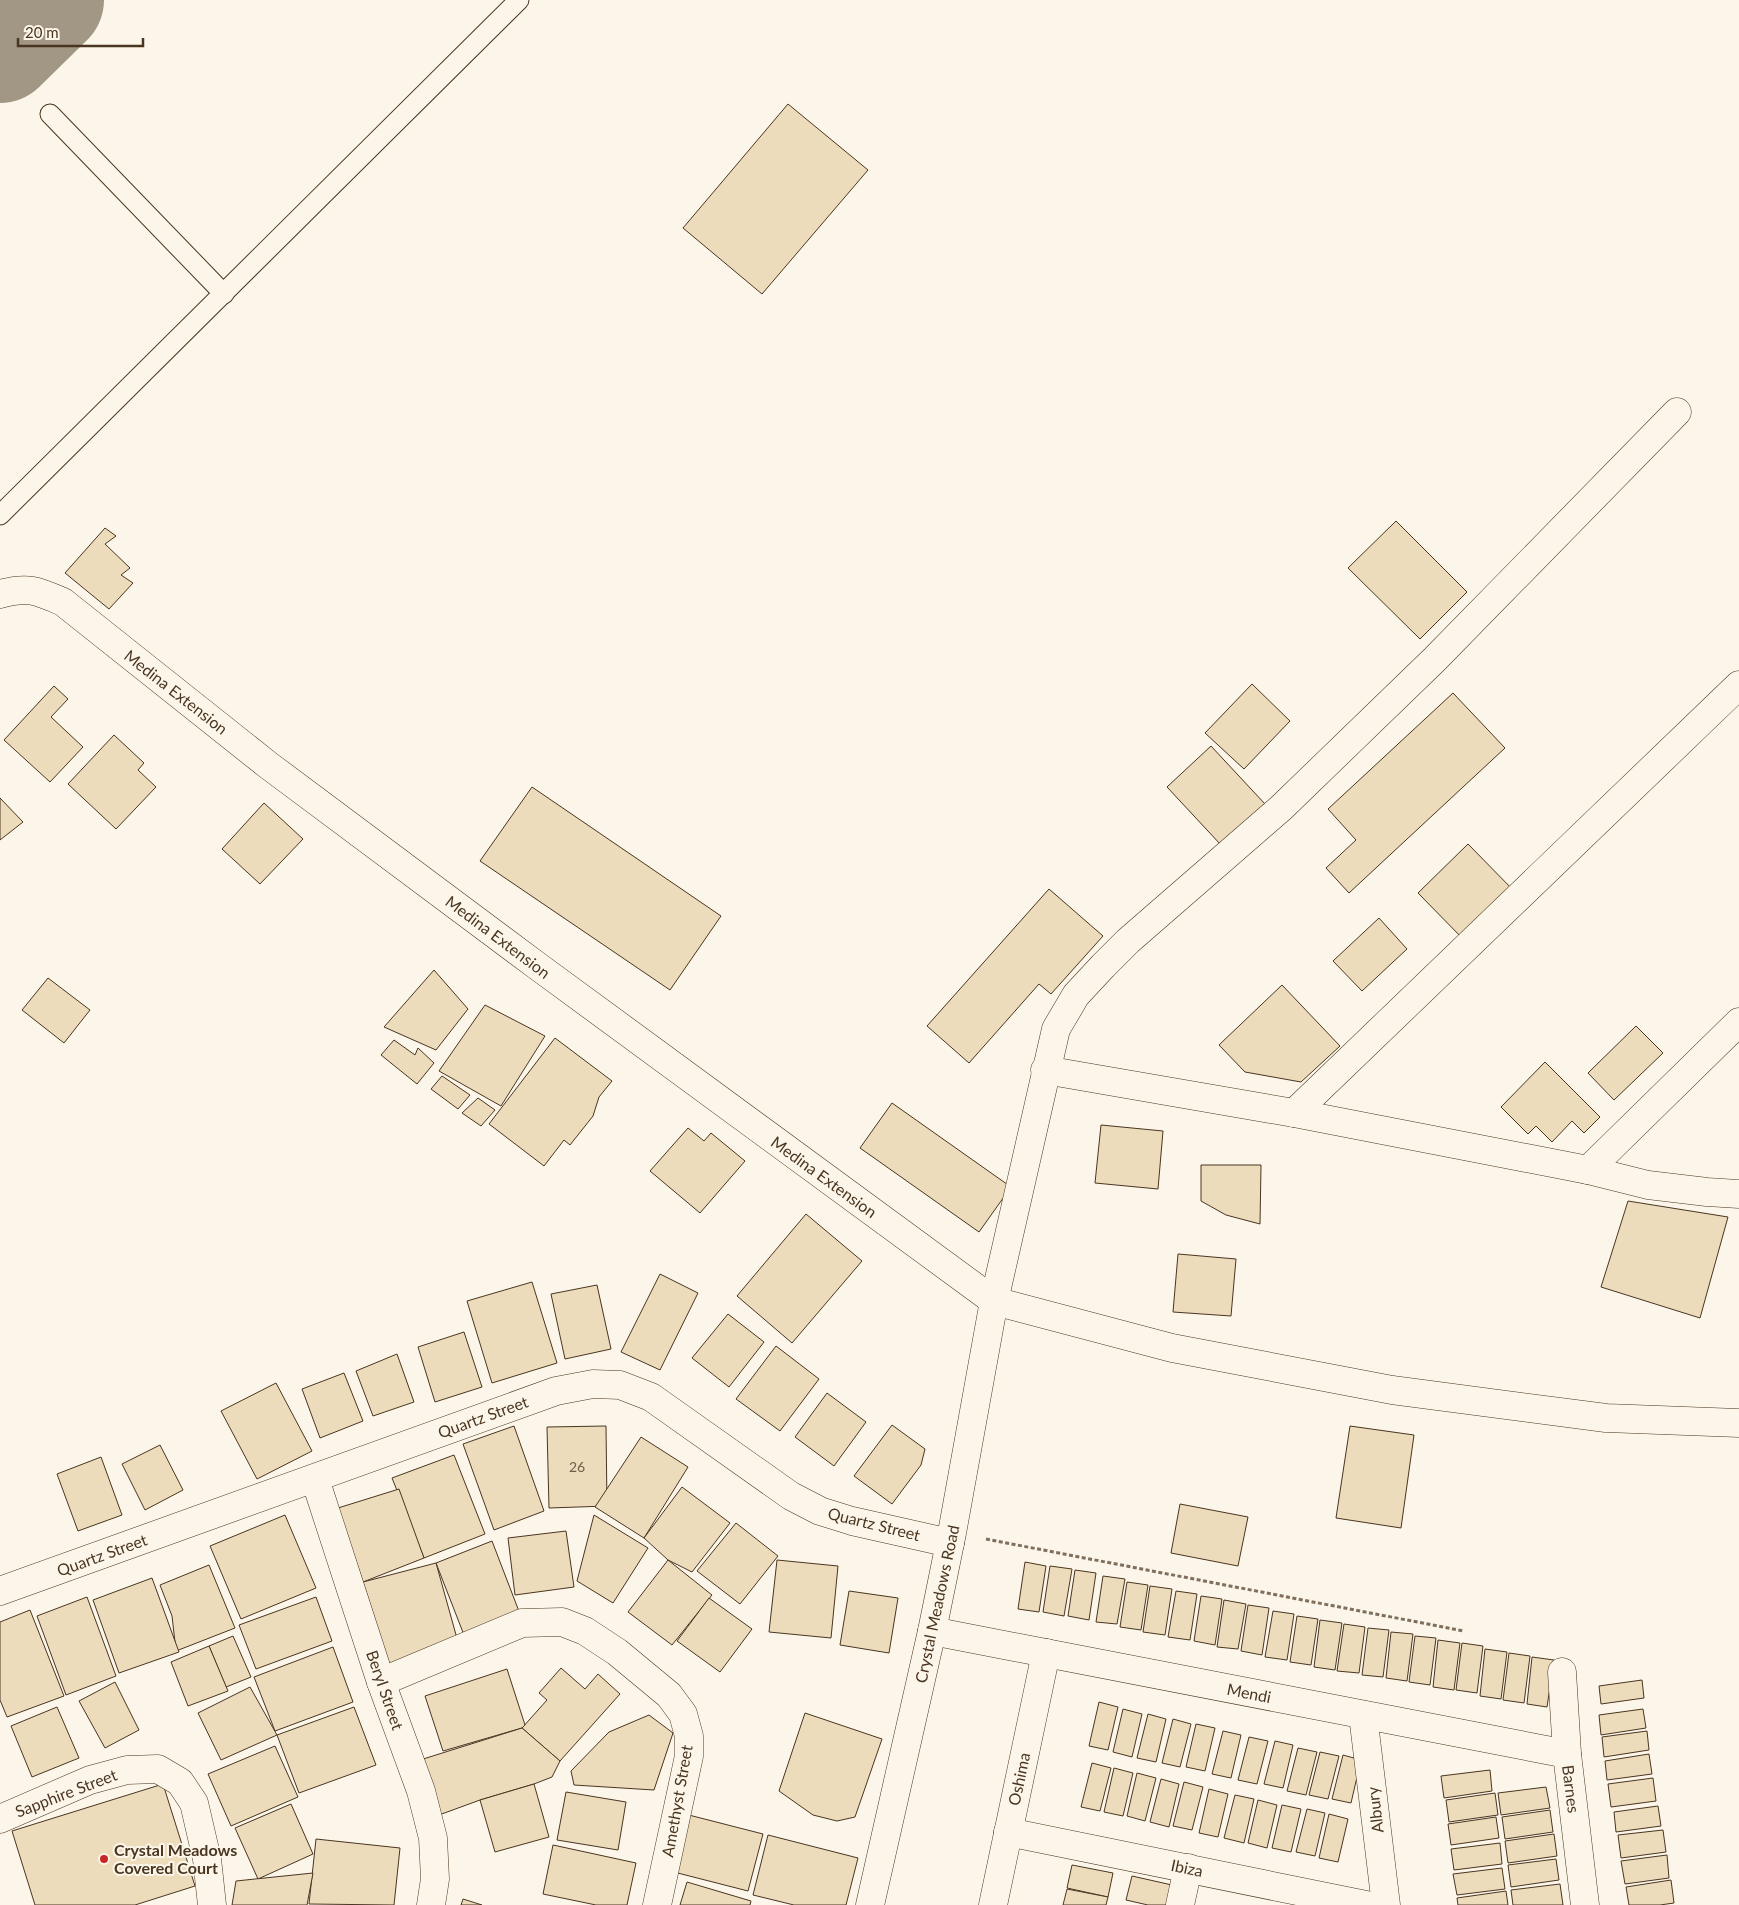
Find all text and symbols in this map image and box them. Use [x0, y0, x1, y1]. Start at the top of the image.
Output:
scale bar [18, 15, 142, 47]
text: 20 m [25, 23, 59, 41]
street label: Medina Extension [121, 645, 232, 738]
street label: Medina Extension [442, 891, 554, 982]
street label: Medina Extension [768, 1132, 881, 1221]
street label: Quartz Street [435, 1391, 531, 1442]
house number: 26 [569, 1458, 585, 1475]
street label: Quartz Street [826, 1503, 923, 1544]
street label: Crystal Meadows Road [910, 1523, 963, 1685]
street label: Quartz Street [54, 1529, 150, 1580]
street label: Beryl Street [363, 1648, 408, 1732]
street label: Mendi [1225, 1679, 1273, 1706]
street label: Amethyst Street [657, 1743, 696, 1859]
street label: Oshima [1004, 1751, 1033, 1807]
street label: Sapphire Street [12, 1764, 120, 1821]
street label: Barnes [1559, 1764, 1584, 1814]
street label: Albury [1362, 1785, 1387, 1834]
place label: Crystal Meadows Covered Court [114, 1840, 237, 1877]
marker: Crystal Meadows Covered Court [98, 1853, 110, 1865]
street label: Ibiza [1169, 1855, 1205, 1880]

